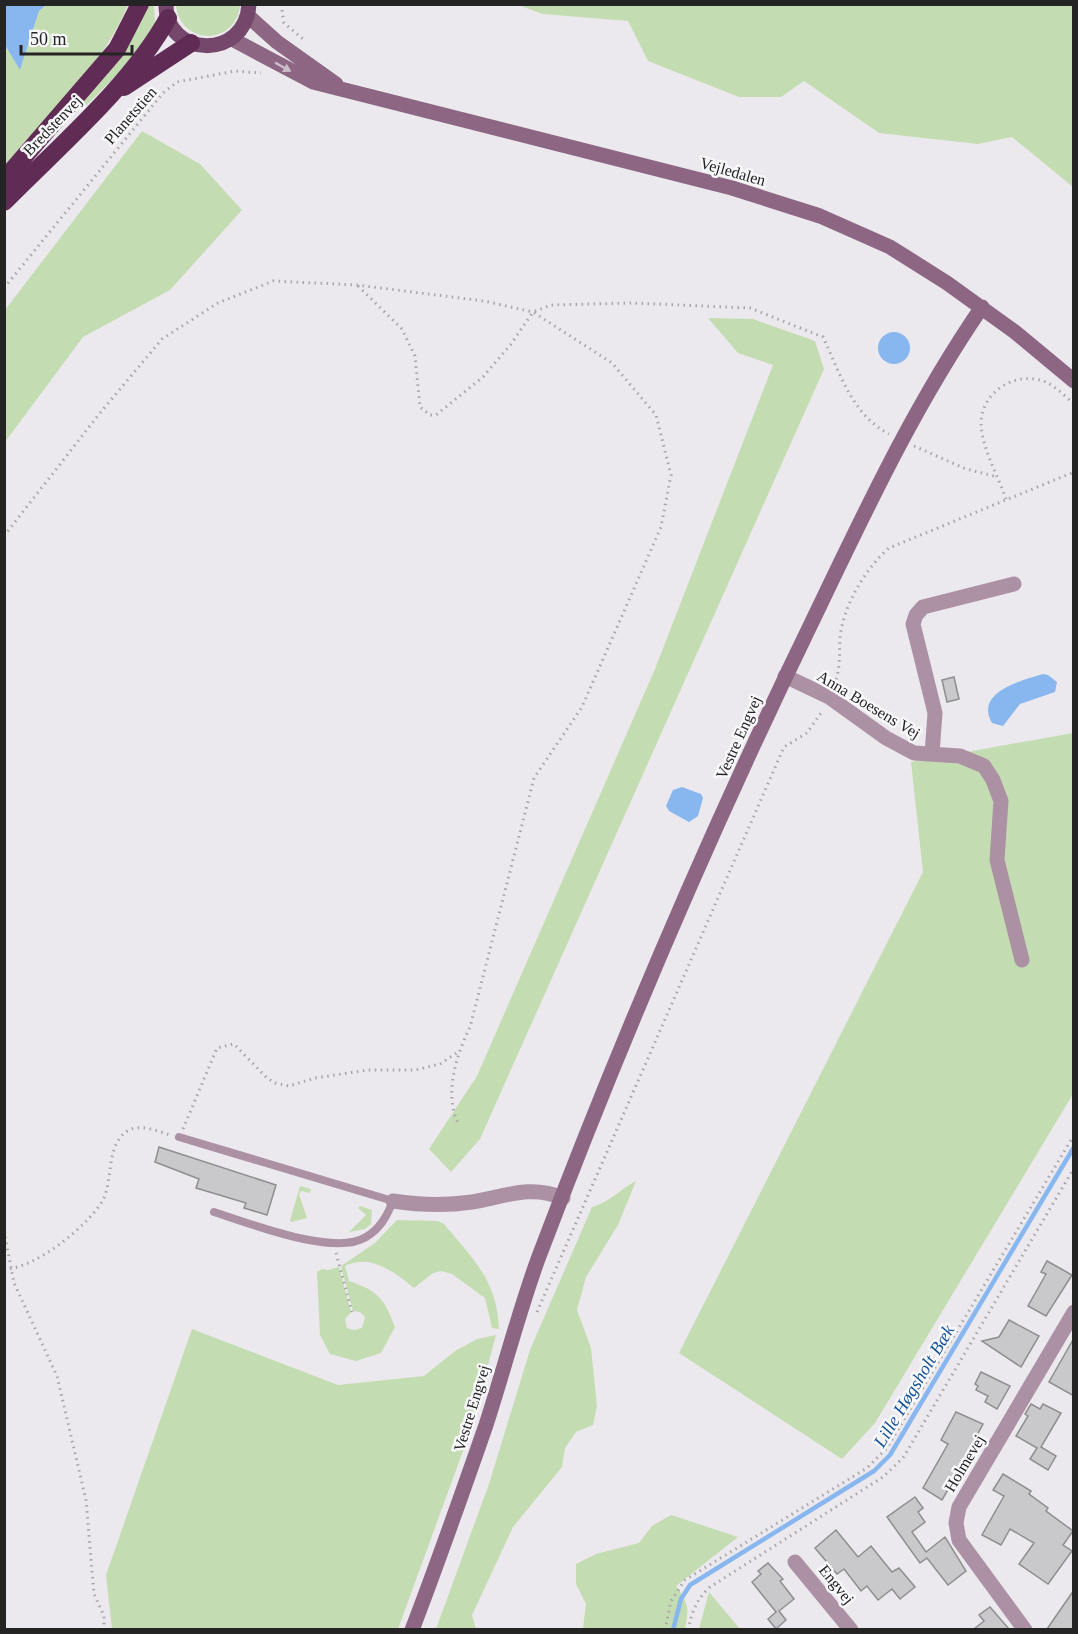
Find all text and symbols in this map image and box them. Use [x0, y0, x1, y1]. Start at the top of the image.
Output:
scale bar [21, 18, 132, 56]
text: 50 m [30, 29, 67, 49]
one-way arrow [275, 62, 292, 72]
street label: Planetstien [101, 83, 160, 147]
street label: Bredstenvej [20, 92, 86, 159]
street label: Vejledalen [698, 154, 768, 190]
street label: Anna Boesens Vej [814, 667, 923, 743]
street label: Vestre Engvej [713, 693, 765, 782]
water label: Lille Høgsholt Bæk [869, 1320, 959, 1452]
street label: Vestre Engvej [450, 1363, 494, 1454]
street label: Holmevej [941, 1432, 989, 1495]
street label: Engvej [815, 1561, 857, 1608]

